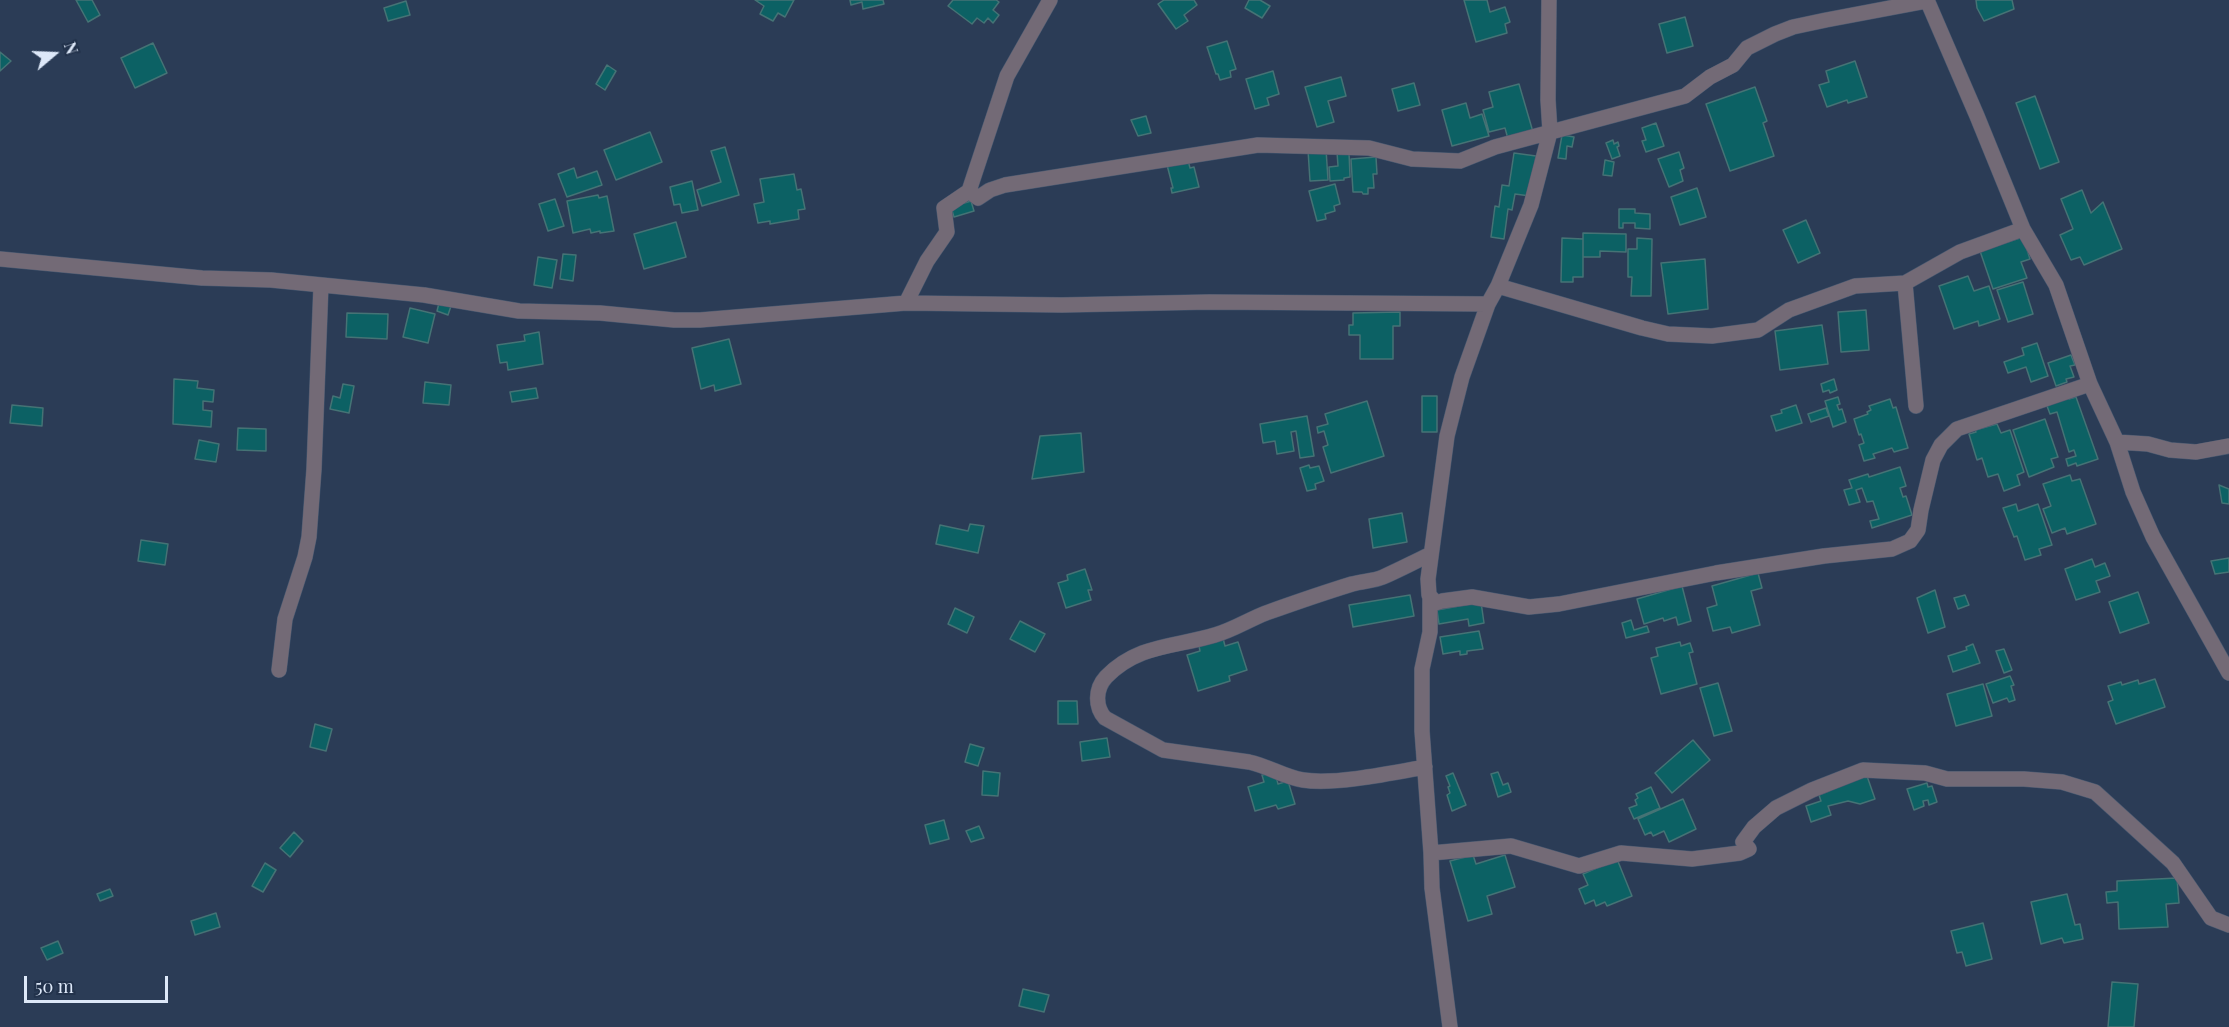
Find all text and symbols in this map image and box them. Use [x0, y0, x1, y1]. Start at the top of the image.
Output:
north arrow [24, 24, 84, 84]
text: N [60, 39, 83, 57]
scale bar [27, 964, 171, 1002]
text: 50 m [35, 974, 74, 998]

